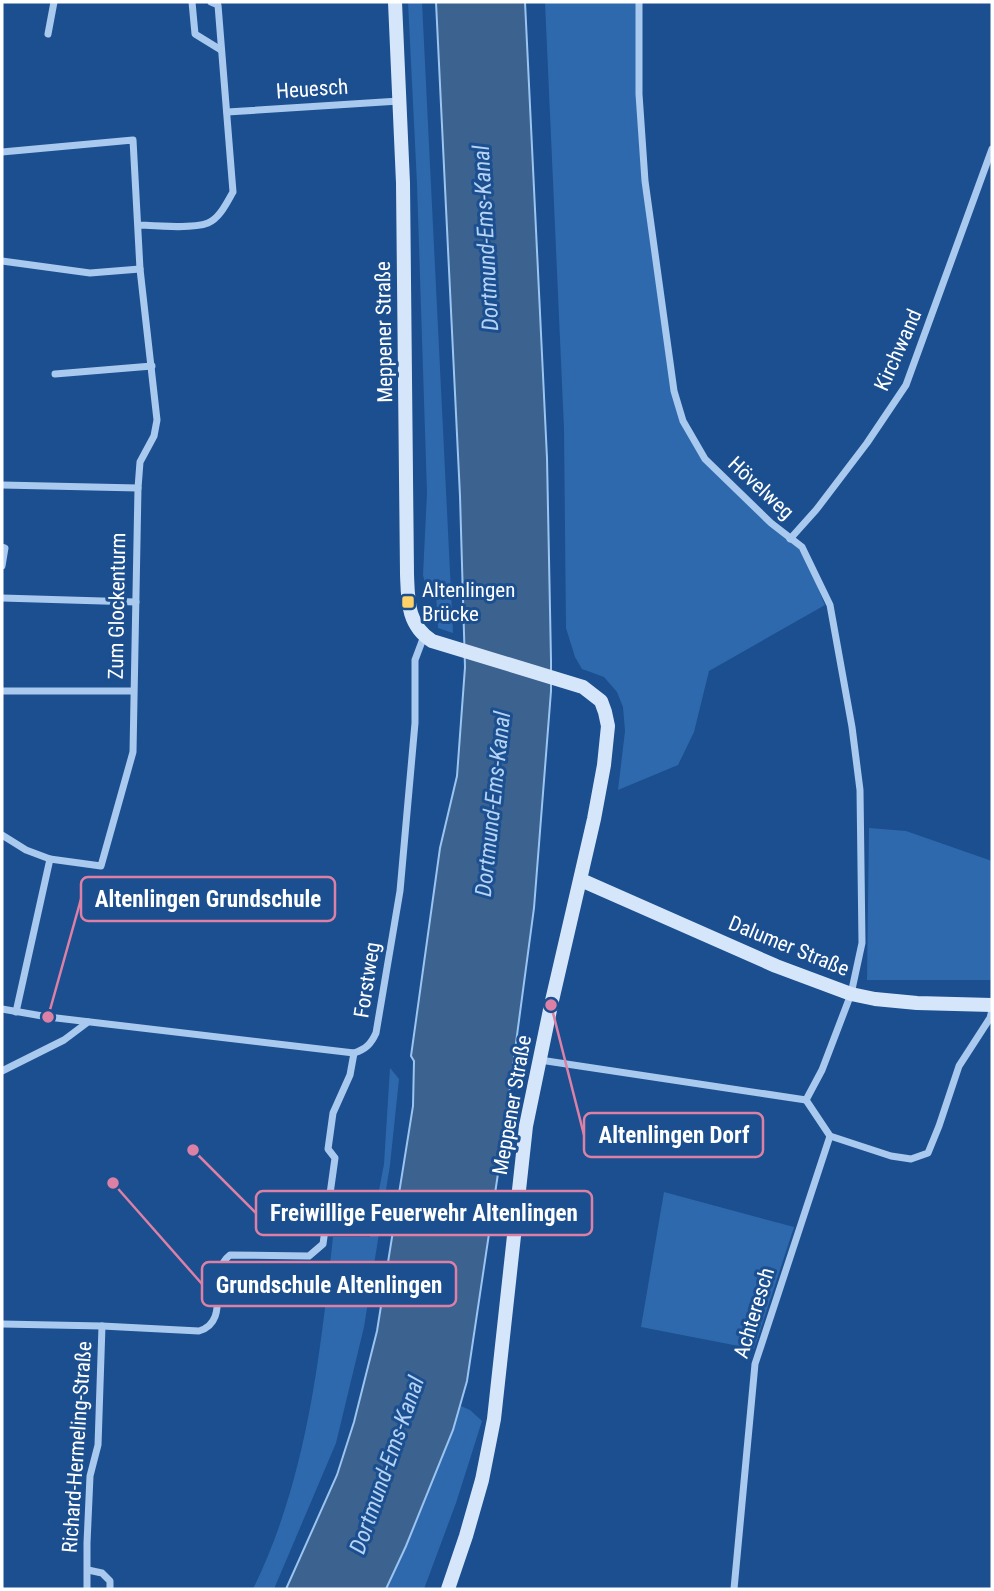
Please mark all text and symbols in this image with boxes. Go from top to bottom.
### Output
street label: Heuesch [275,75,349,103]
water label: Dortmund-Ems-Kanal [468,144,504,332]
street label: Meppener Straße [371,261,397,403]
street label: Kirchwand [869,306,927,394]
street label: Hövelweg [723,452,799,524]
street label: Zum Glockenturm [104,532,130,680]
place label: Altenlingen Brücke [422,578,515,626]
marker: Altenlingen Brücke [400,594,416,610]
water label: Dortmund-Ems-Kanal [470,709,516,898]
callout: Altenlingen Grundschule [81,877,335,921]
text: Altenlingen Grundschule [95,886,321,913]
street label: Dalumer Straße [725,911,853,981]
street label: Forstweg [349,940,385,1020]
street label: Meppener Straße [488,1033,536,1177]
callout: Altenlingen Dorf [584,1113,763,1157]
text: Altenlingen Dorf [599,1122,750,1149]
callout: Freiwillige Feuerwehr Altenlingen [256,1191,592,1235]
text: Freiwillige Feuerwehr Altenlingen [270,1200,578,1227]
callout: Grundschule Altenlingen [202,1262,456,1306]
street label: Achteresch [729,1265,779,1361]
text: Grundschule Altenlingen [216,1272,442,1299]
street label: Richard-Hermeling-Straße [58,1340,96,1554]
water label: Dortmund-Ems-Kanal [344,1372,430,1557]

